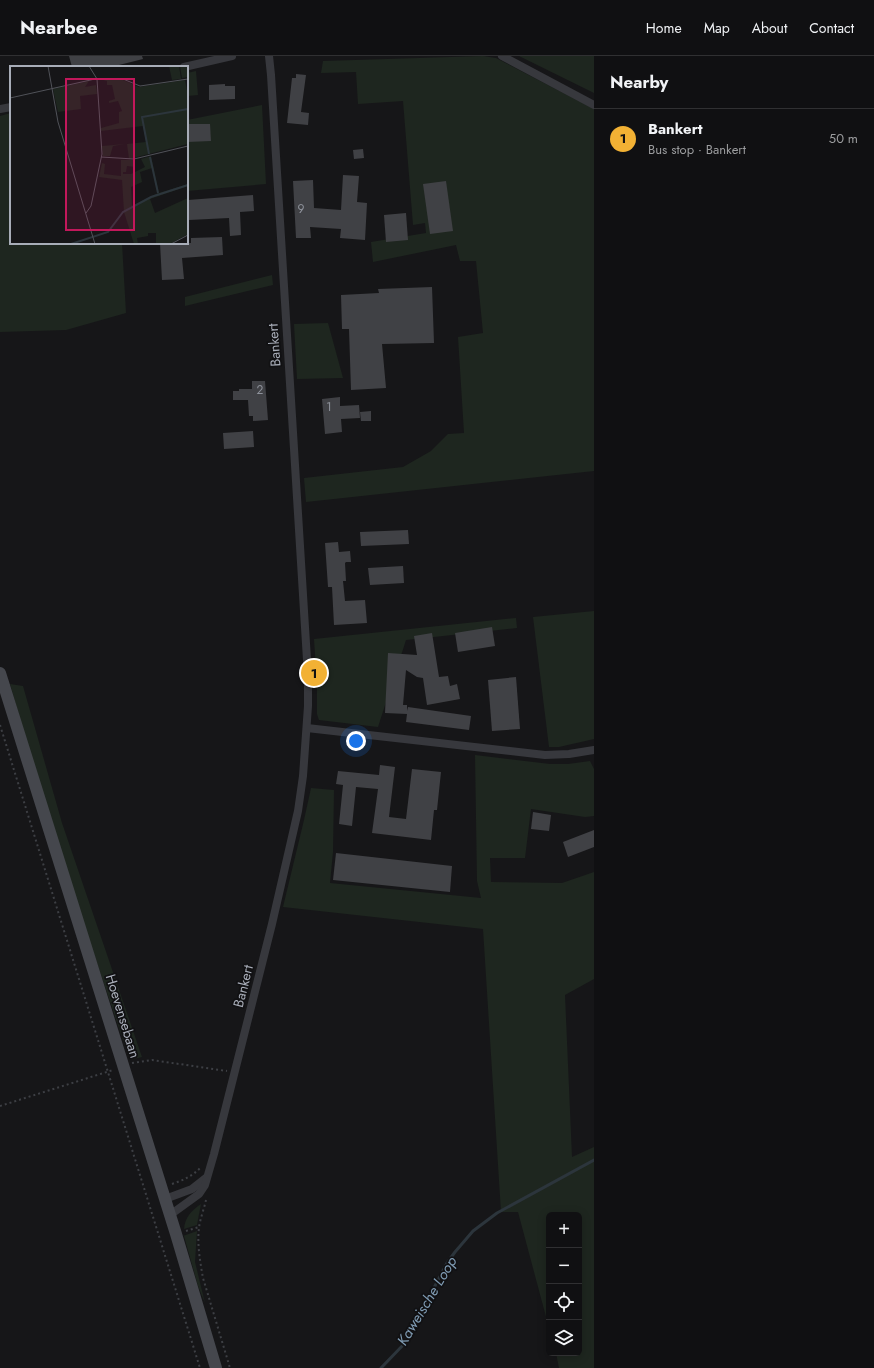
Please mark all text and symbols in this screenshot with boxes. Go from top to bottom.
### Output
text: Nearbee [20,14,98,41]
text: Home [646,18,682,38]
text: Map [704,18,730,38]
text: About [752,18,787,38]
text: Contact [809,18,854,38]
inset map [10,66,188,244]
text: Nearby [610,70,668,94]
text: Bankert [648,118,703,140]
text: 1 [620,129,626,148]
text: 50 m [829,129,858,148]
text: Bus stop · Bankert [648,140,746,159]
house number: 9 [298,200,305,218]
street label: Bankert [262,322,285,367]
house number: 2 [257,381,264,399]
house number: 1 [326,398,332,416]
pin: 1 [301,658,327,688]
your location [346,731,366,751]
street label: Bankert [228,962,258,1009]
street label: Hoevensebaan [101,972,145,1060]
map controls [546,1212,582,1356]
button: + [546,1212,582,1248]
button: − [546,1248,582,1284]
water label: Kaweische Loop [392,1252,463,1350]
button: locate [546,1284,582,1320]
button: layers [546,1320,582,1356]

